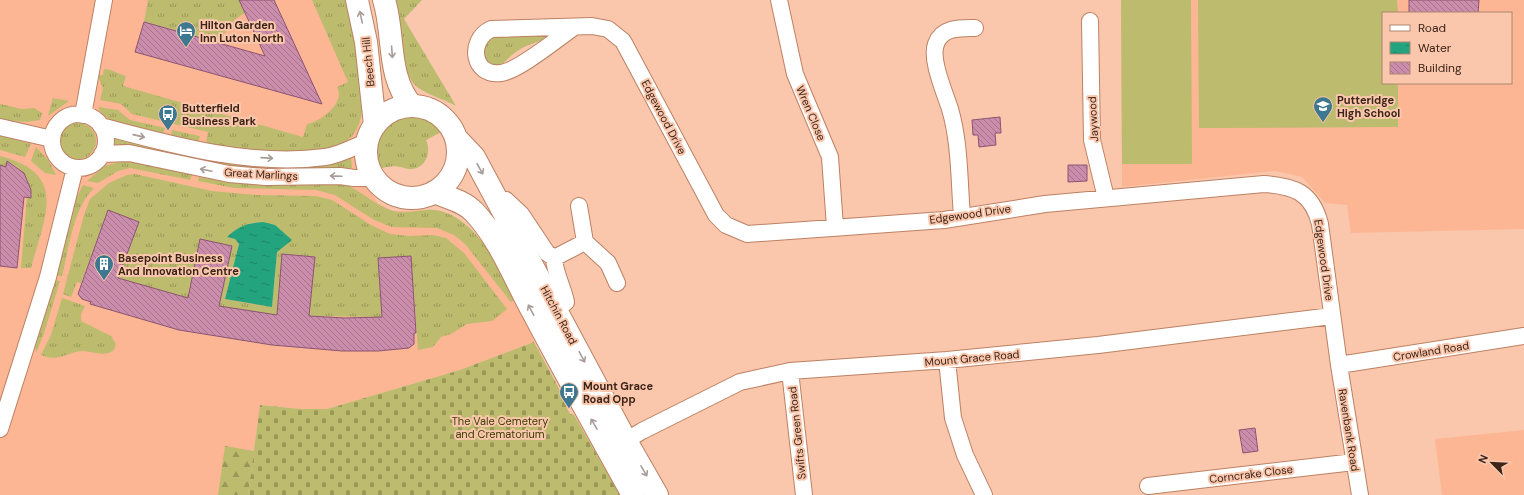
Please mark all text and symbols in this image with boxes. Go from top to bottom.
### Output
one-way arrow [357,11,365,24]
legend [1382,12,1512,84]
place label: Hilton Garden Inn Luton North [200,18,284,45]
hotel icon: Hilton Garden Inn Luton North [175,20,197,48]
text: Road [1418,20,1446,36]
street label: Beech Hill [358,37,378,87]
text: Water [1418,40,1452,56]
one-way arrow [389,45,396,58]
text: Building [1418,60,1462,76]
street label: Edgewood Drive [639,77,689,157]
street label: Wren Close [793,83,829,143]
place label: Putteridge High School [1337,93,1400,120]
school or university icon: Putteridge High School [1312,95,1334,123]
street label: Jaywood [1085,96,1101,142]
place label: Butterfield Business Park [182,101,257,128]
bus stop icon: Butterfield Business Park [157,103,179,131]
one-way arrow [132,132,145,140]
one-way arrow [260,155,273,162]
one-way arrow [477,163,485,175]
one-way arrow [200,165,213,173]
street label: Great Marlings [224,165,298,183]
one-way arrow [330,172,343,180]
street label: Edgewood Drive [928,201,1012,227]
street label: Edgewood Drive [1311,218,1337,302]
place label: Basepoint Business And Innovation Centre [118,251,239,278]
building icon: Basepoint Business And Innovation Centre [93,253,115,281]
street label: Hitchin Road [538,283,580,347]
one-way arrow [527,304,535,316]
street label: Crowland Road [1392,338,1470,364]
street label: Mount Grace Road [924,347,1020,369]
one-way arrow [578,351,586,363]
place label: Mount Grace Road Opp [583,379,654,406]
bus stop icon: Mount Grace Road Opp [558,381,580,409]
street label: Swifts Green Road [785,386,809,480]
street label: Ravenbank Road [1336,388,1362,472]
park label: The Vale Cemetery and Crematorium [452,414,548,441]
one-way arrow [589,418,597,430]
north arrow [1472,443,1512,483]
text: N [1475,452,1491,465]
street label: Corncrake Close [1208,462,1294,486]
one-way arrow [640,465,648,477]

